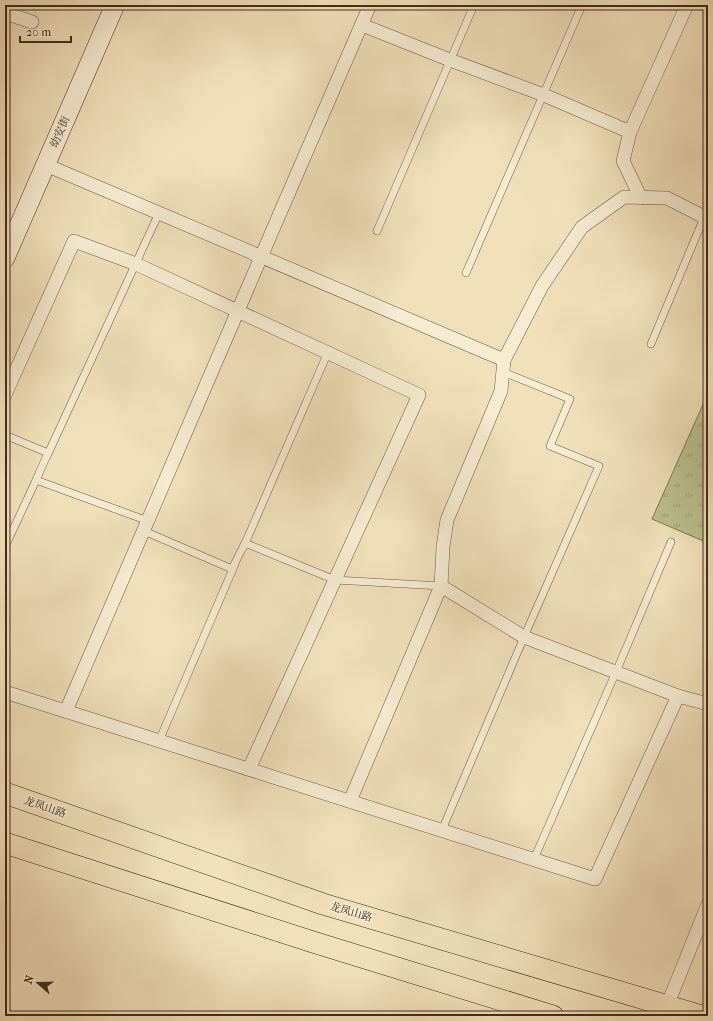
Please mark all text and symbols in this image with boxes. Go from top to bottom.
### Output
scale bar [20,18,71,44]
text: 20 m [26,25,51,39]
street label: 幼安街 [48,114,72,150]
street label: 龙凤山路 [22,794,68,820]
street label: 龙凤山路 [328,900,374,924]
north arrow [18,963,58,1003]
text: N [22,973,37,986]

